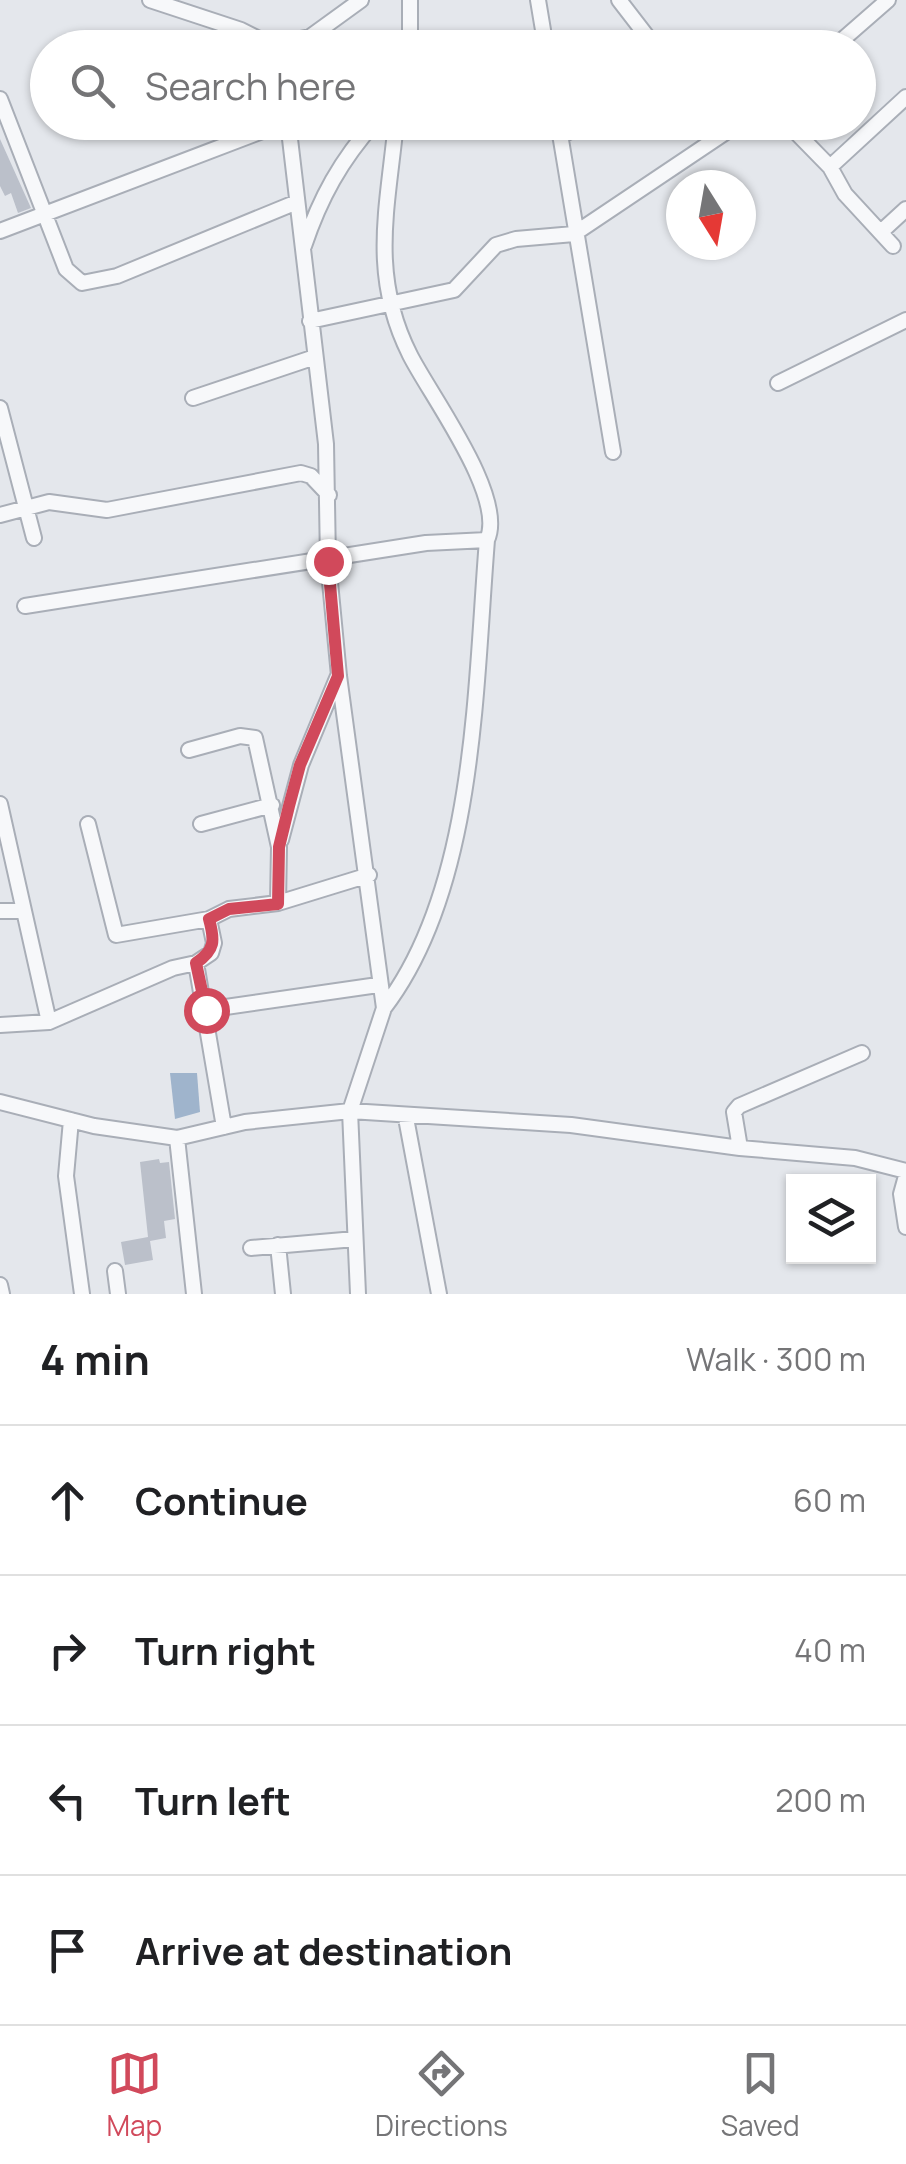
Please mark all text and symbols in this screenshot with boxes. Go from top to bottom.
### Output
search box [30,30,876,140]
icon: search [65,58,120,113]
text: Search here [145,59,356,111]
north arrow [666,170,756,260]
route end [306,539,352,585]
route start [184,988,230,1034]
map controls [786,1174,876,1264]
button: layers [786,1174,876,1264]
text: 4 min [40,1330,150,1388]
text: Walk · 300 m [686,1337,866,1381]
icon: ahead [40,1473,95,1528]
text: Continue [135,1474,308,1526]
text: 60 m [793,1478,866,1522]
icon: right [40,1623,95,1678]
text: Turn right [135,1624,316,1676]
text: 40 m [794,1628,866,1672]
icon: left [40,1773,95,1828]
text: Turn left [135,1774,291,1826]
text: 200 m [775,1778,866,1822]
icon: arrive [40,1923,95,1978]
text: Arrive at destination [135,1924,512,1976]
tab: Map [106,2046,162,2144]
tab: Directions [375,2046,508,2144]
tab: Saved [721,2046,800,2144]

